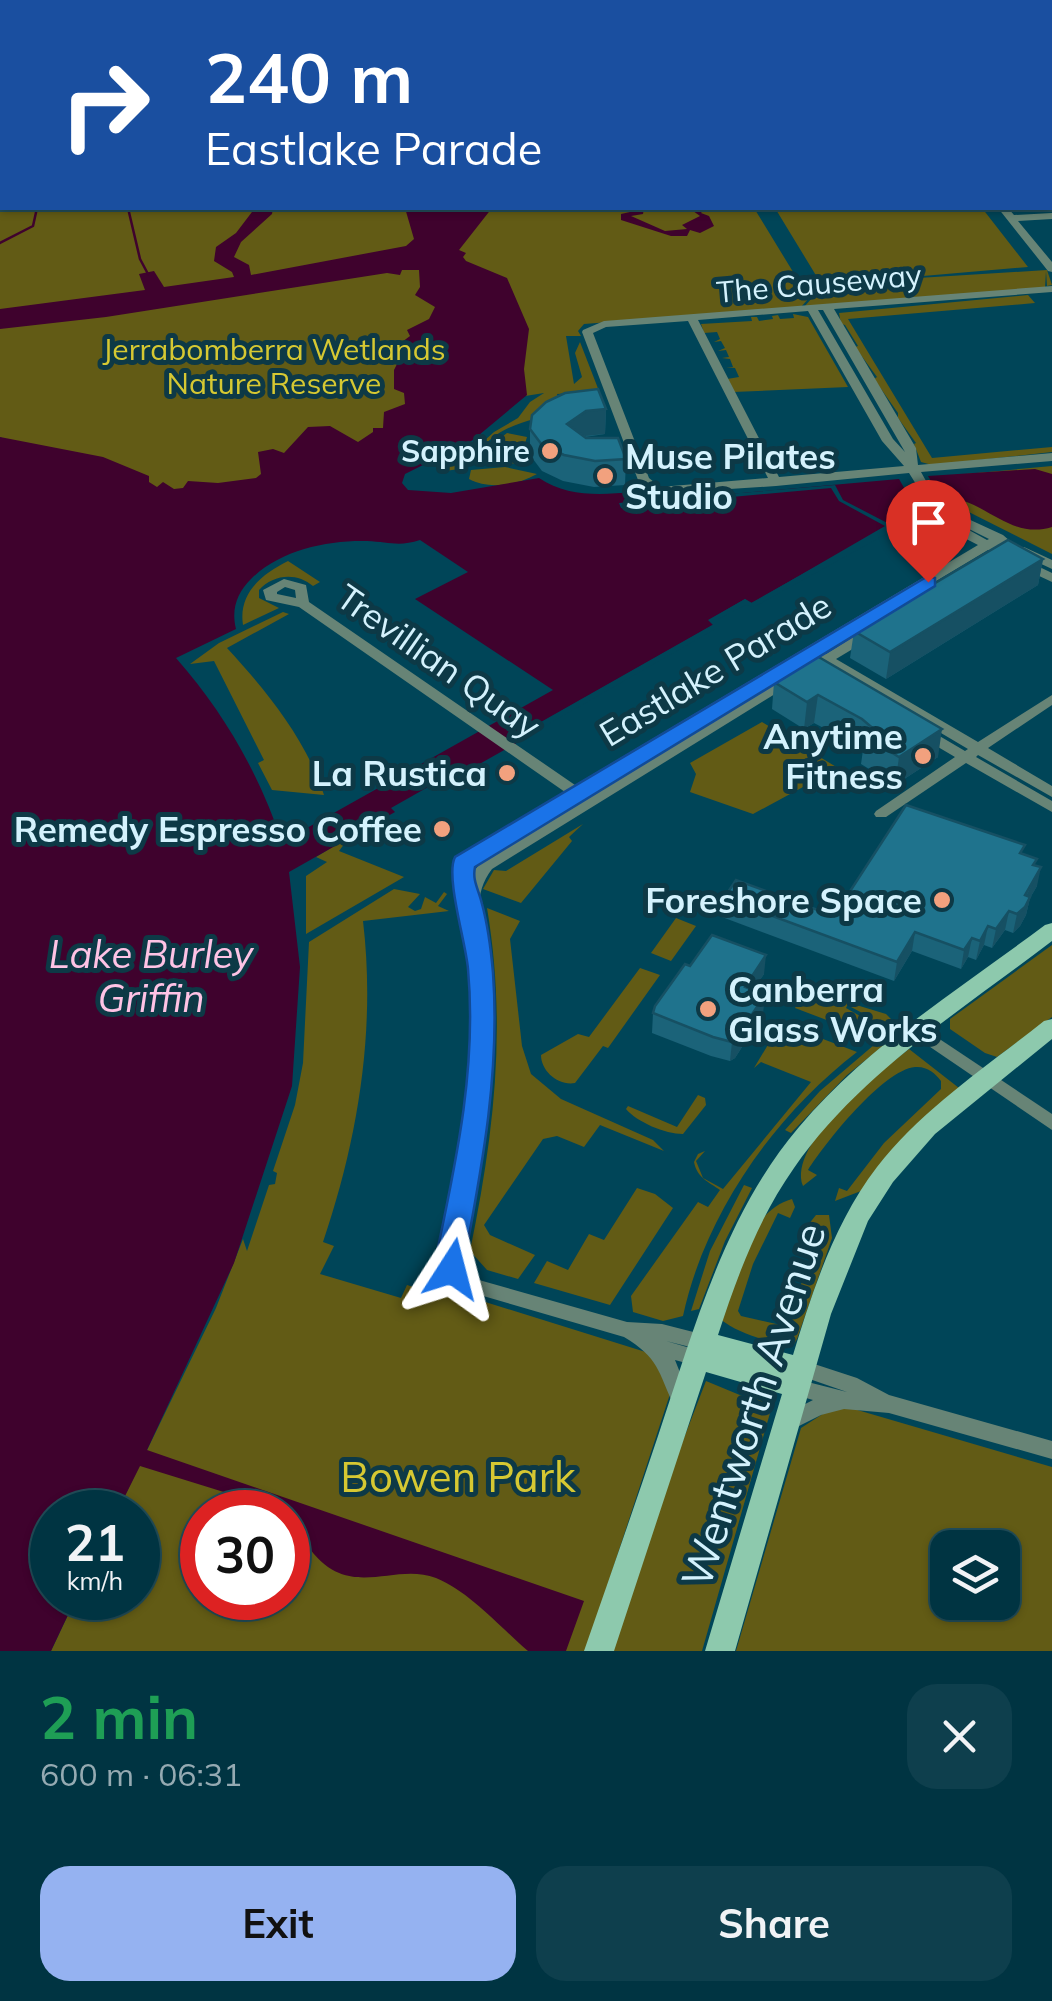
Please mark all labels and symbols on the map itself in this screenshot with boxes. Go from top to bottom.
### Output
street label: The Causeway [715,255,923,311]
park label: Jerrabomberra Wetlands Nature Reserve [102,330,446,402]
place label: Sapphire [401,432,530,470]
place label: Muse Pilates Studio [625,434,836,518]
marker: Sapphire [539,440,561,462]
marker: Muse Pilates Studio [594,465,616,487]
pin [886,480,971,583]
street label: Trevillian Quay [329,574,550,748]
street label: Eastlake Parade [591,583,839,755]
place label: Anytime Fitness [763,714,903,798]
marker: Anytime Fitness [912,745,934,767]
place label: La Rustica [312,751,487,795]
marker: La Rustica [496,762,518,784]
place label: Remedy Espresso Coffee [14,807,422,851]
marker: Remedy Espresso Coffee [431,818,453,840]
place label: Foreshore Space [645,878,922,922]
marker: Foreshore Space [931,889,953,911]
water label: Lake Burley Griffin [49,930,255,1022]
place label: Canberra Glass Works [728,967,937,1051]
marker: Canberra Glass Works [697,998,719,1020]
street label: Wentworth Avenue [669,1216,837,1594]
position arrow [400,1217,504,1321]
park label: Bowen Park [340,1450,576,1503]
speed limit sign: 30 [180,1490,310,1620]

